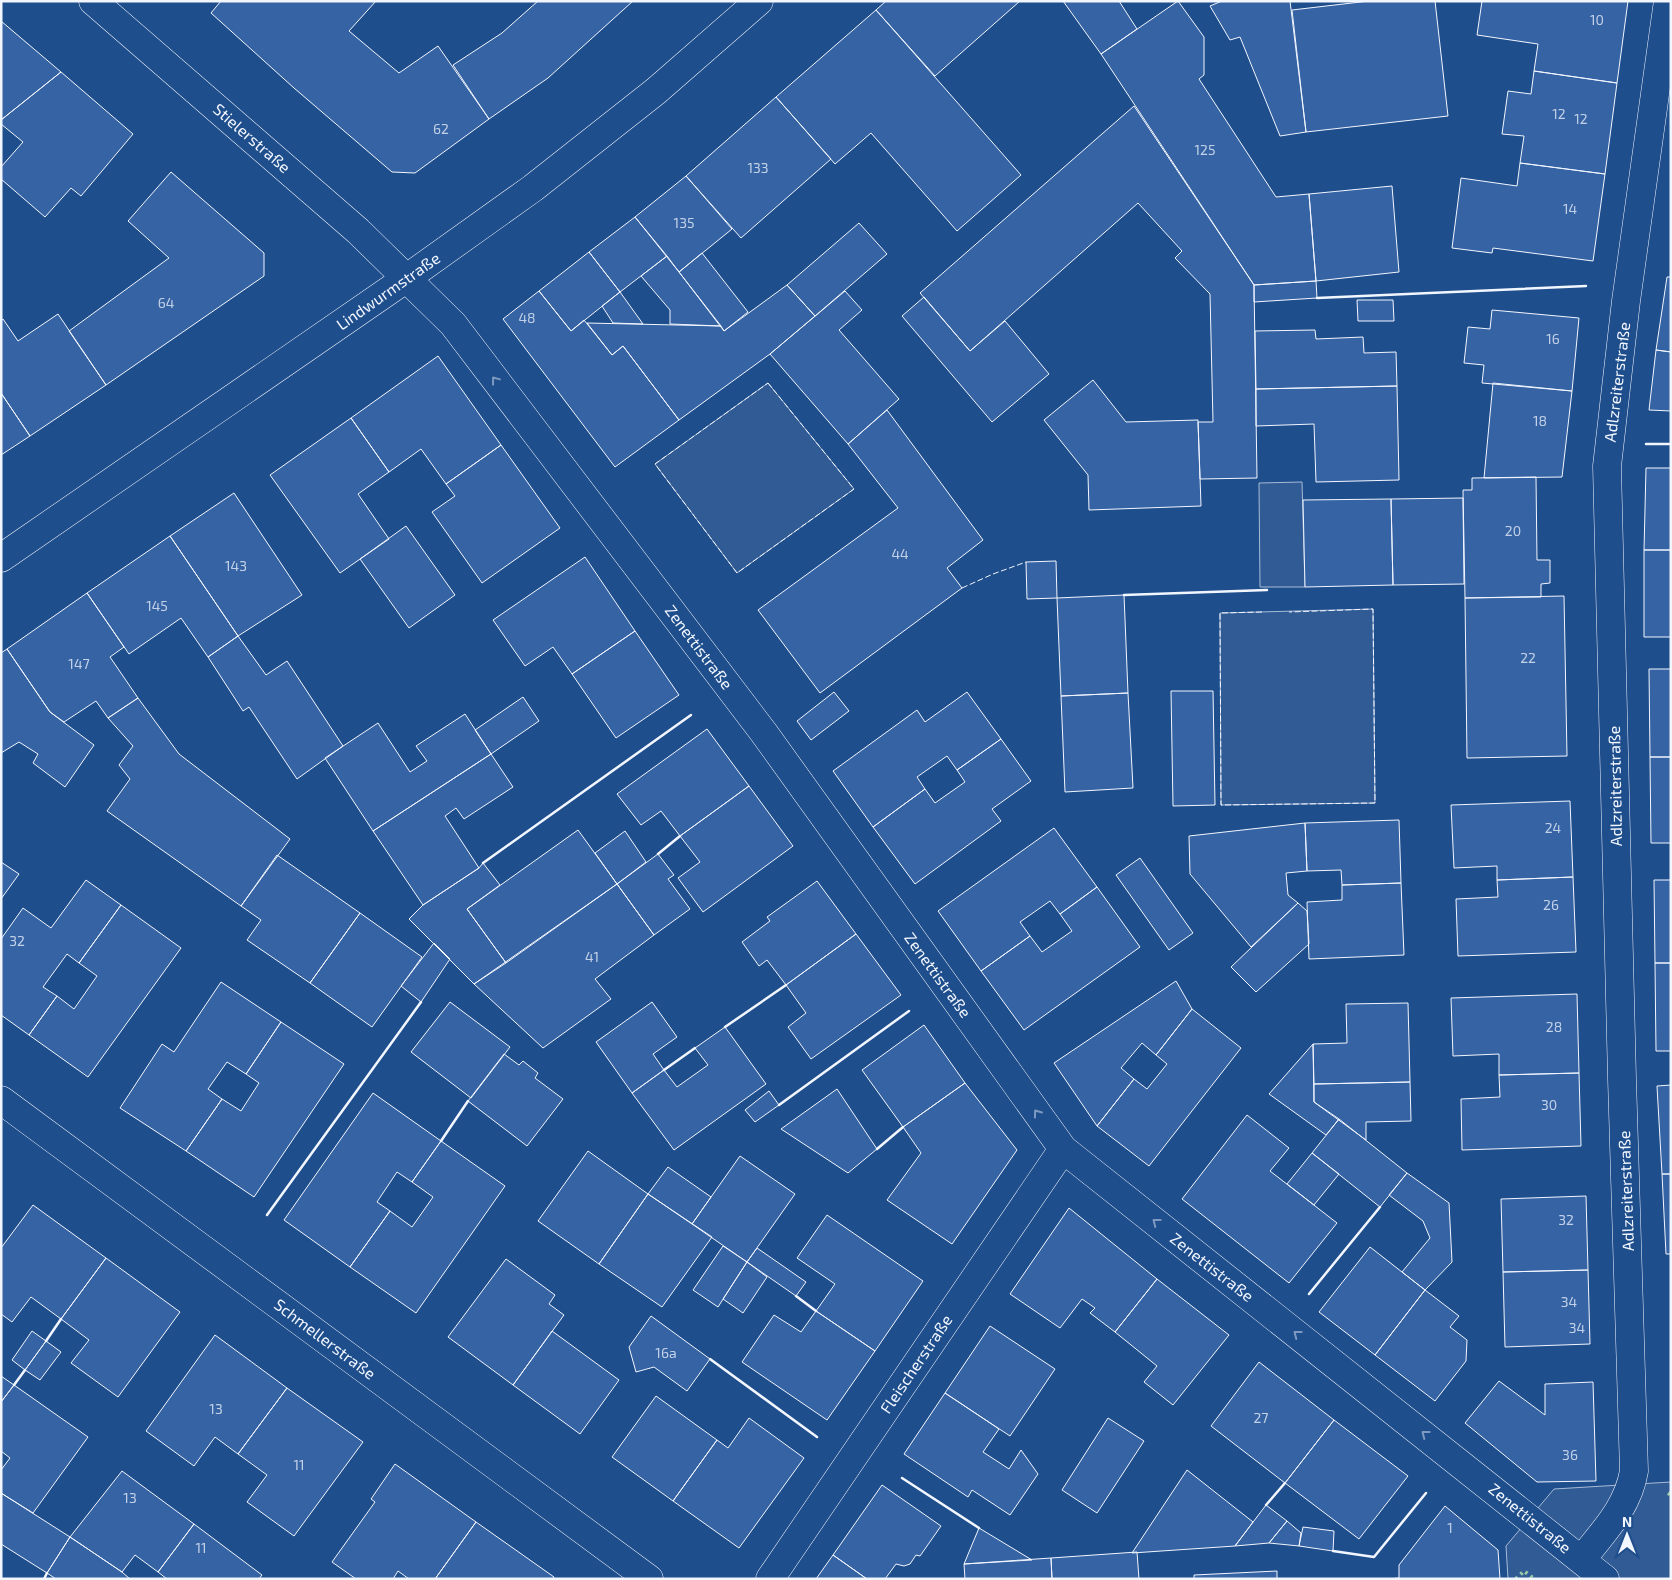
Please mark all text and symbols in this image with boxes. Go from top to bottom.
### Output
house number: 10 [1590,11,1604,28]
street label: Stielerstraße [210,99,295,176]
house number: 12 [1552,105,1566,122]
house number: 12 [1574,110,1588,127]
house number: 62 [433,120,449,137]
house number: 125 [1195,141,1215,158]
house number: 133 [747,159,769,176]
house number: 14 [1563,200,1577,217]
house number: 135 [674,214,694,231]
street label: Lindwurmstraße [332,248,443,333]
house number: 64 [158,294,174,311]
house number: 48 [518,309,536,326]
street label: Adlzreiterstraße [1600,321,1633,443]
house number: 16 [1546,330,1560,347]
one-way arrow [493,377,501,386]
house number: 18 [1533,412,1547,429]
house number: 20 [1505,522,1521,539]
house number: 44 [891,545,909,562]
house number: 143 [225,557,247,574]
house number: 145 [146,597,168,614]
street label: Zenettistraße [662,601,737,693]
house number: 22 [1520,649,1536,666]
house number: 147 [68,655,90,672]
street label: Adlzreiterstraße [1604,725,1625,847]
house number: 24 [1545,819,1561,836]
house number: 26 [1543,896,1559,913]
street label: Zenettistraße [901,928,976,1021]
house number: 32 [9,932,25,949]
house number: 41 [585,948,599,965]
house number: 28 [1546,1018,1562,1035]
house number: 30 [1541,1096,1557,1113]
one-way arrow [1034,1109,1043,1119]
street label: Adlzreiterstraße [1614,1130,1637,1252]
house number: 32 [1558,1211,1574,1228]
one-way arrow [1152,1219,1162,1228]
street label: Zenettistraße [1167,1228,1258,1305]
house number: 34 [1561,1293,1577,1310]
street label: Schmellerstraße [271,1294,380,1383]
street label: Fleischerstraße [876,1311,956,1417]
house number: 34 [1569,1319,1585,1336]
one-way arrow [1294,1331,1303,1339]
house number: 16a [655,1344,677,1361]
house number: 13 [209,1400,223,1417]
house number: 27 [1253,1409,1269,1426]
one-way arrow [1421,1431,1430,1440]
house number: 36 [1562,1446,1578,1463]
house number: 11 [293,1456,305,1473]
street label: Zenettistraße [1485,1479,1575,1557]
house number: 13 [123,1489,137,1506]
north arrow [1602,1510,1652,1560]
text: N [1622,1513,1632,1530]
house number: 1 [1447,1519,1453,1536]
house number: 11 [195,1539,207,1556]

